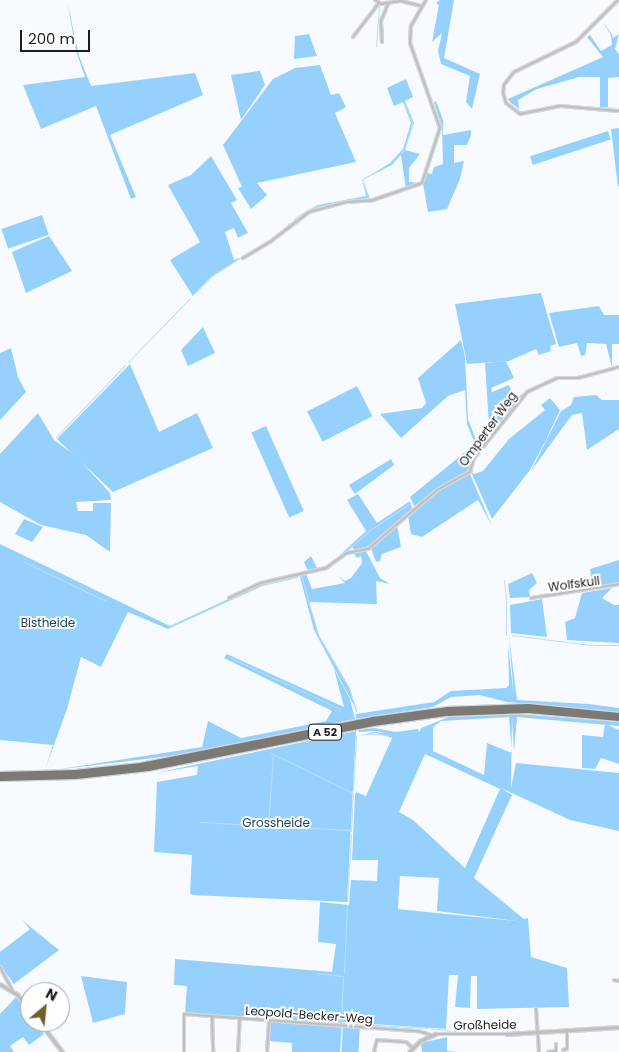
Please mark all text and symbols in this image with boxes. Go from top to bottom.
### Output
scale bar [22,20,92,52]
text: 200 m [28,28,75,49]
street label: Omperter Weg [456,389,520,469]
street label: Wolfskull [547,573,601,595]
park label: Bistheide [21,616,75,630]
road number: A 52 [308,724,342,740]
park label: Grossheide [242,816,310,830]
north arrow [20,982,70,1032]
text: N [42,983,61,1006]
street label: Leopold-Becker-Weg [245,1003,373,1027]
street label: Großheide [453,1017,517,1033]

